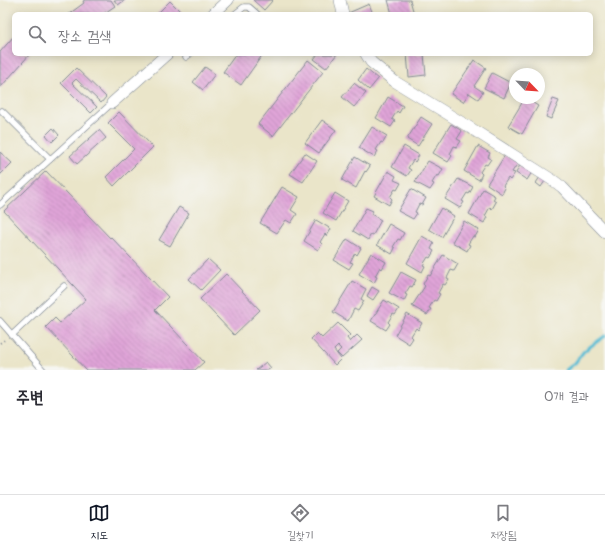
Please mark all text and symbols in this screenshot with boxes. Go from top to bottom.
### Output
search box [12,12,593,56]
icon: search [26,23,48,45]
text: 장소 검색 [58,23,111,46]
north arrow [509,68,545,104]
text: 주변 [16,383,43,409]
text: 0개 결과 [544,386,589,405]
tab: 지도 [88,502,110,543]
tab: 길찾기 [287,502,314,543]
tab: 저장됨 [490,502,517,543]

